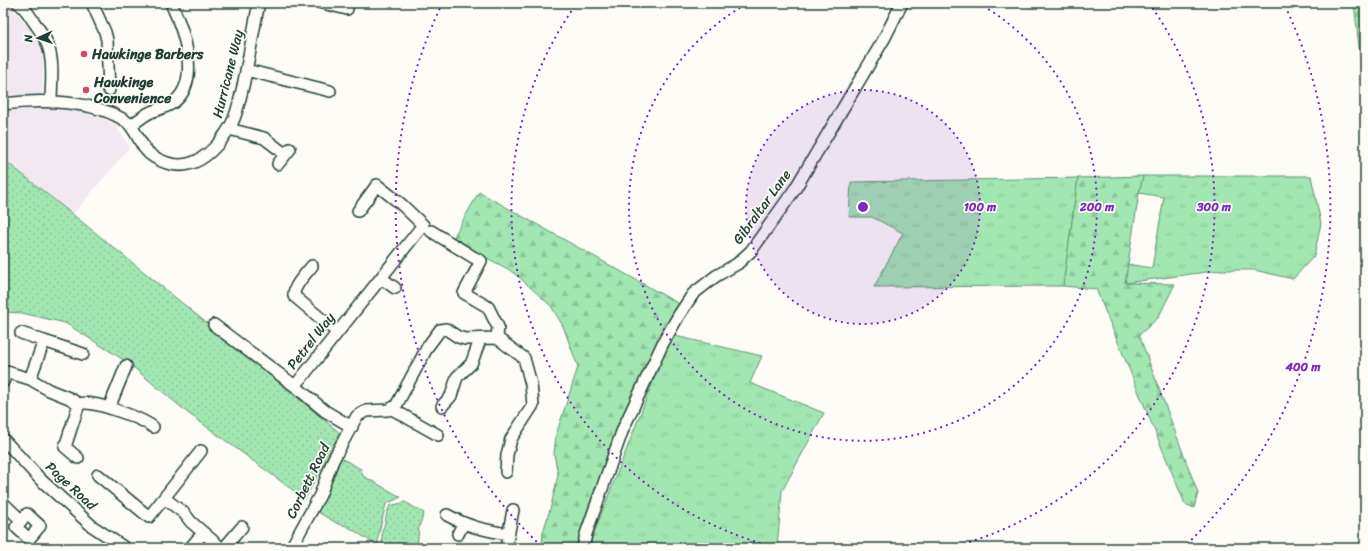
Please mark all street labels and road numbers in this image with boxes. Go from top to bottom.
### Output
street label: Hurricane Way [205,26,251,121]
street label: Gibraltar Lane [726,164,798,250]
street label: Petrel Way [280,306,342,375]
street label: Corbett Road [279,438,338,523]
street label: Page Road [39,455,104,518]

